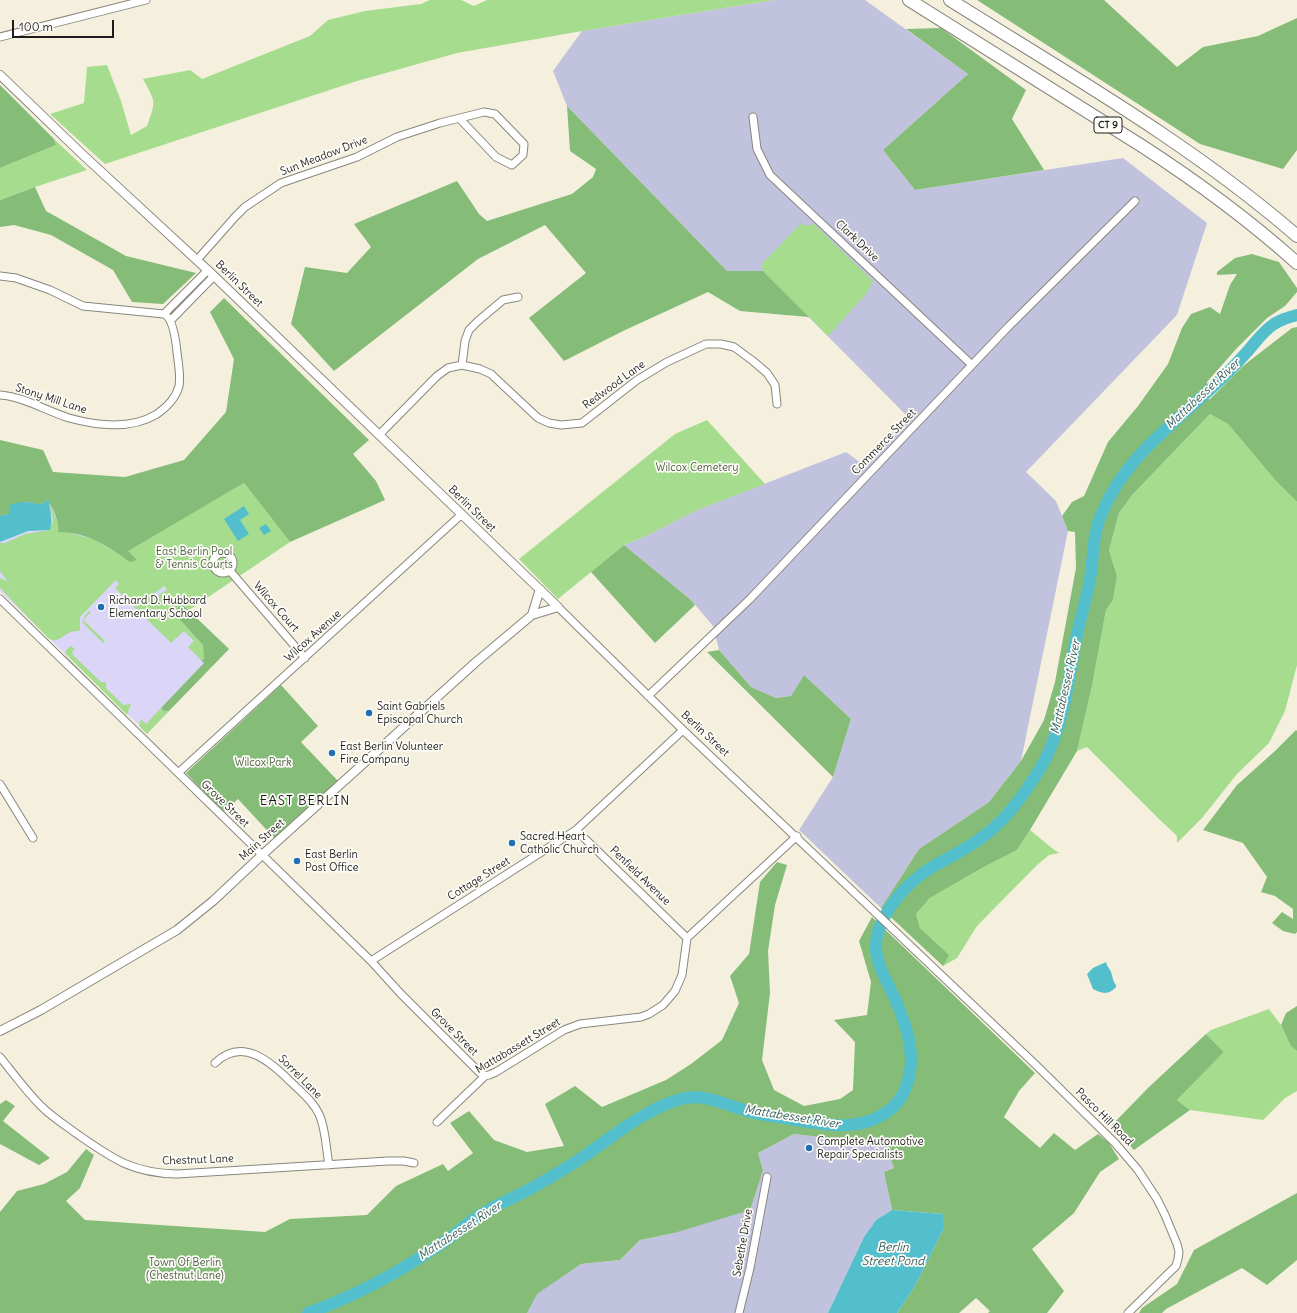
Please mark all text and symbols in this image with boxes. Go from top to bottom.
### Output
scale bar [14,12,116,38]
text: 100 m [19,19,53,34]
road number: CT 9 [1094,117,1122,133]
street label: Sun Meadow Drive [278,133,370,179]
street label: Clark Drive [832,218,882,264]
street label: Berlin Street [213,258,265,310]
water label: Mattabesset River [1163,356,1243,432]
street label: Redwood Lane [580,358,648,412]
street label: Stony Mill Lane [14,381,88,417]
street label: Commerce Street [849,406,919,478]
park label: Wilcox Cemetery [655,461,739,475]
street label: Berlin Street [446,483,498,535]
park label: East Berlin Pool & Tennis Courts [155,545,233,571]
street label: Wilcox Court [251,579,301,635]
place label: Richard D. Hubbard Elementary School [109,594,206,620]
marker: Richard D. Hubbard Elementary School [96,602,106,612]
street label: Wilcox Avenue [282,607,344,665]
water label: Mattabesset River [1048,638,1084,736]
place label: Saint Gabriels Episcopal Church [377,700,463,726]
marker: Saint Gabriels Episcopal Church [364,708,374,718]
street label: Berlin Street [678,708,732,760]
place label: East Berlin Volunteer Fire Company [340,740,443,766]
marker: East Berlin Volunteer Fire Company [327,748,337,758]
park label: Wilcox Park [234,756,292,770]
street label: Grove Street [198,778,252,830]
district label: EAST BERLIN [260,793,350,809]
street label: Main Street [237,816,287,864]
place label: Sacred Heart Catholic Church [520,830,599,856]
marker: Sacred Heart Catholic Church [507,838,517,848]
street label: Penfield Avenue [607,844,673,908]
place label: East Berlin Post Office [305,848,358,874]
street label: Cottage Street [445,855,513,903]
marker: East Berlin Post Office [292,856,302,866]
street label: Grove Street [427,1005,481,1059]
street label: Mattabassett Street [473,1015,563,1077]
street label: Sorrel Lane [275,1052,325,1102]
street label: Pasco Hill Road [1073,1086,1135,1148]
water label: Mattabesset River [743,1102,841,1132]
place label: Complete Automotive Repair Specialists [817,1135,923,1161]
marker: Complete Automotive Repair Specialists [804,1143,814,1153]
street label: Chestnut Lane [162,1152,234,1168]
water label: Mattabesset River [416,1199,504,1263]
street label: Sebethe Drive [731,1208,755,1278]
water label: Berlin Street Pond [862,1241,924,1269]
park label: Town Of Berlin (Chestnut Lane) [146,1256,224,1282]

